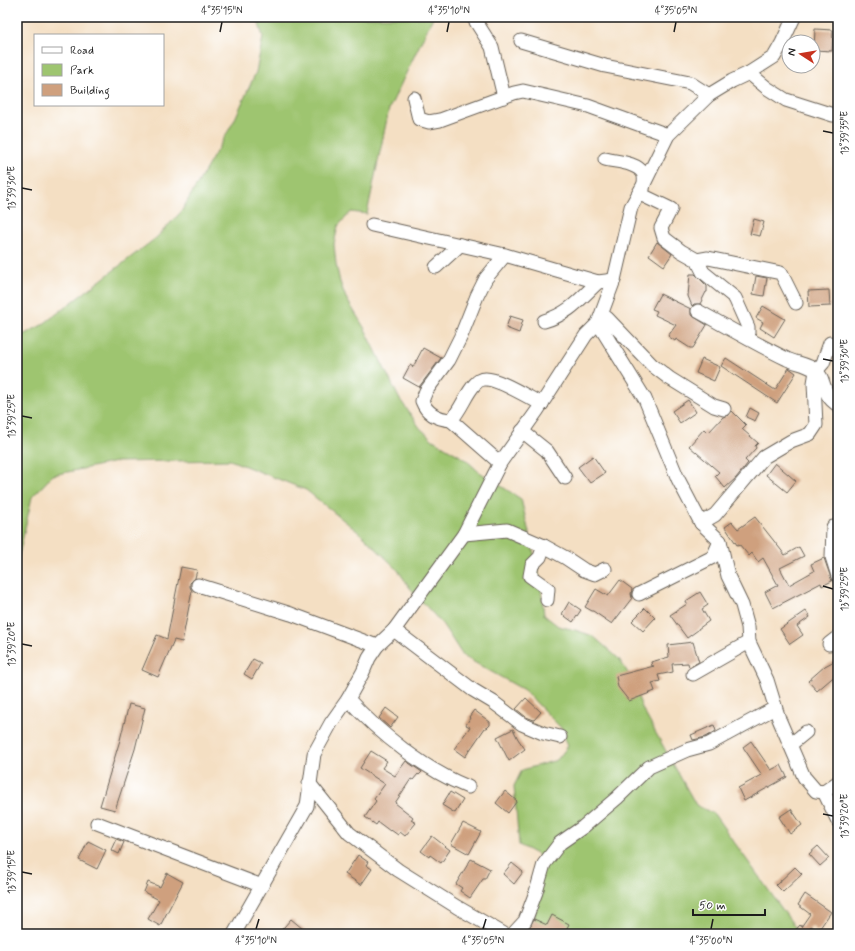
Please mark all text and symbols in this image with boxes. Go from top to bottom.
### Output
text: 4°35'15"N [201,4,243,18]
text: 4°35'10"N [428,4,470,18]
text: 4°35'05"N [655,4,698,18]
legend [34,34,164,106]
north arrow [781,34,821,74]
text: Road [70,43,94,59]
text: N [785,47,800,57]
text: Park [70,63,94,79]
text: Building [70,83,110,100]
text: 13°39'35"E [838,111,852,155]
text: 13°39'30"E [5,166,19,210]
text: 13°39'30"E [838,339,852,383]
text: 13°39'25"E [5,394,19,438]
text: 13°39'25"E [838,567,852,611]
text: 13°39'20"E [5,621,19,666]
text: 13°39'20"E [838,793,852,838]
text: 13°39'15"E [5,850,19,894]
scale bar [693,891,765,917]
text: 50 m [699,898,726,914]
text: 4°35'10"N [235,934,277,948]
text: 4°35'05"N [462,934,505,948]
text: 4°35'00"N [690,934,733,948]

